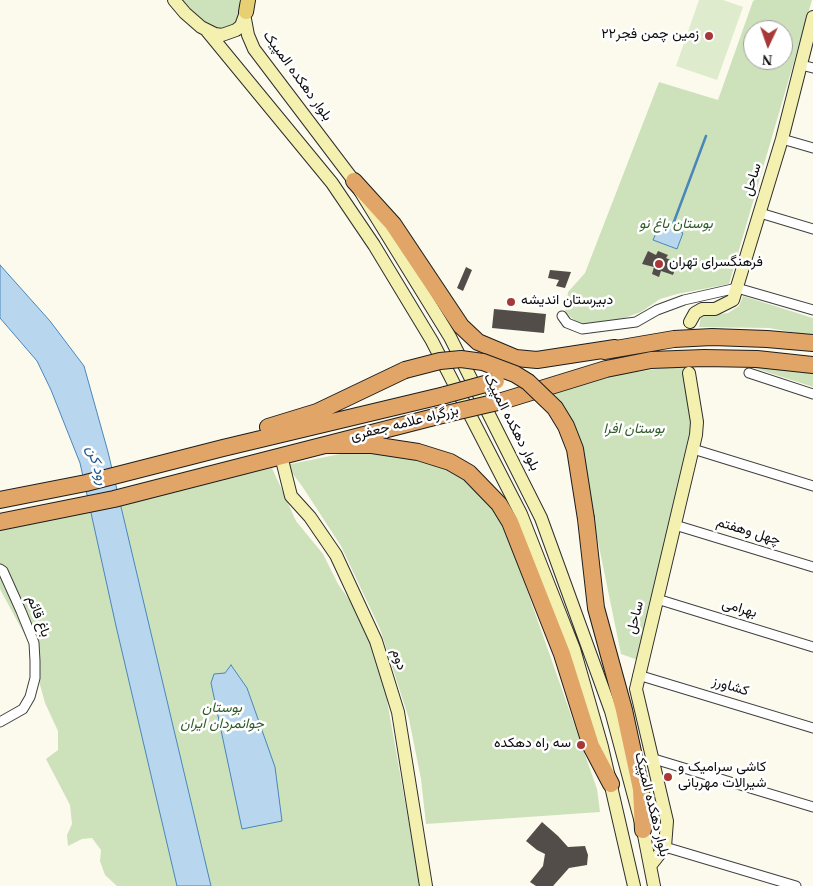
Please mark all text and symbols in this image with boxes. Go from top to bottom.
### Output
north arrow [743,20,793,70]
place label: زمین چمن فجر۲۲ [601,28,699,44]
street label: بلوار دهکده المپیک [258,29,334,125]
marker: زمین چمن فجر۲۲ [703,30,715,42]
text: N [762,52,773,67]
street label: ساحل [741,162,767,198]
park label: بوستان باغ نو [639,218,713,234]
place label: فرهنگسرای تهران [669,256,763,272]
marker: فرهنگسرای تهران [653,258,665,270]
place label: دبیرستان اندیشه [521,294,613,310]
marker: دبیرستان اندیشه [505,296,517,308]
street label: بلوار دهکده المپیک [478,372,542,474]
street label: بزرگراه علامه جعفری [349,403,461,447]
park label: بوستان افرا [604,423,664,439]
water label: رود کن [81,444,109,488]
street label: چهل وهفتم [714,515,782,551]
street label: باغ قائم [21,594,53,640]
street label: بهرامی [720,597,758,623]
street label: ساحل [625,600,649,636]
street label: دوم [386,647,408,673]
street label: کشاورز [710,675,750,701]
park label: بوستان جوانمردان ایران [180,702,264,734]
place label: سه راه دهکده [494,737,571,753]
marker: سه راه دهکده [575,739,587,751]
street label: بلوار دهکده المپیک [629,751,671,859]
place label: کاشی سرامیک و شیرالات مهربانی [678,761,767,794]
marker: کاشی سرامیک و شیرالات مهربانی [662,771,674,783]

